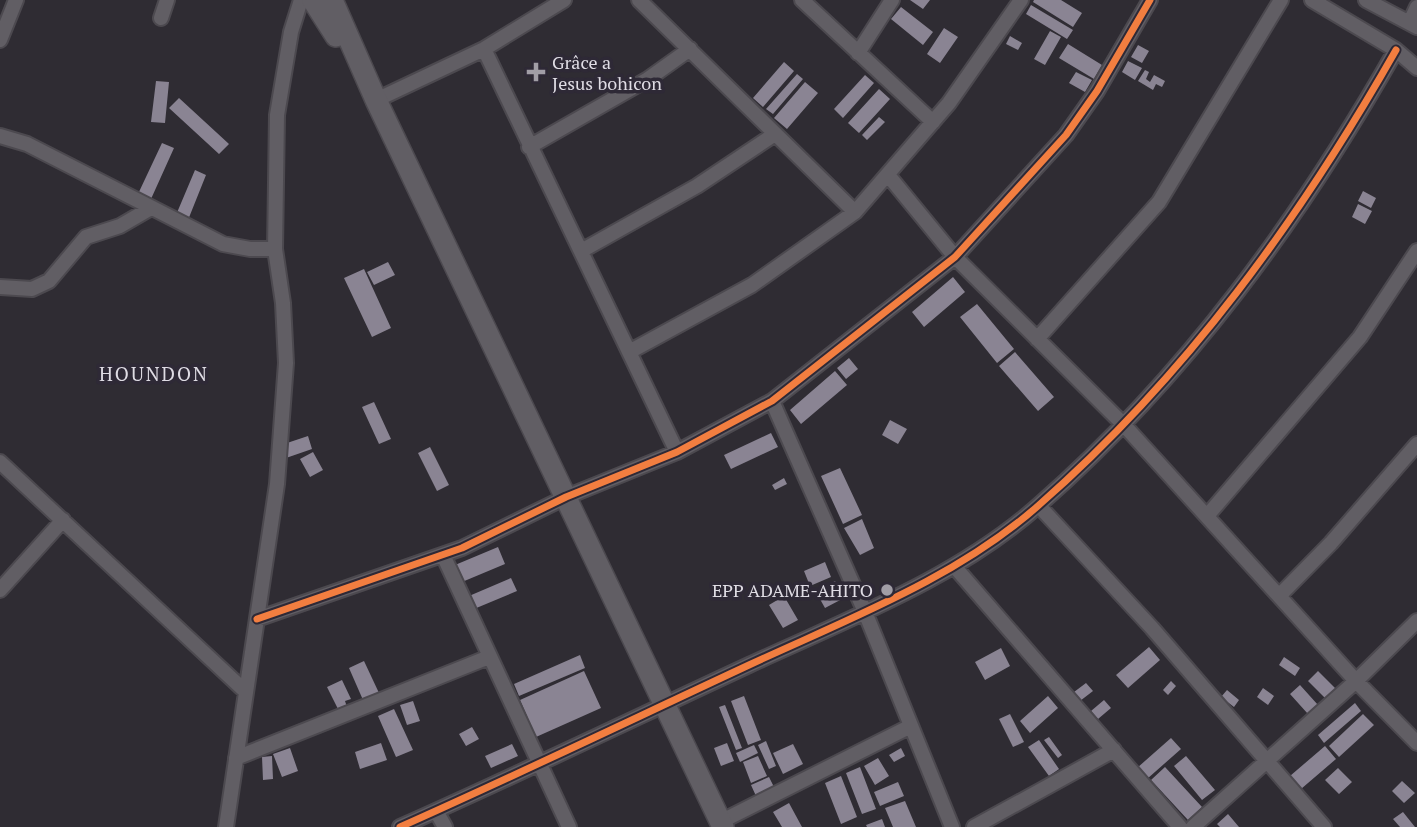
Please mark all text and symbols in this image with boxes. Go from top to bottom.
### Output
place label: Grâce a Jesus bohicon [552,50,662,95]
marker: Grâce a Jesus bohicon [526,62,546,82]
district label: HOUNDON [99,361,209,386]
place label: EPP ADAME-AHITO [712,578,873,602]
marker: EPP ADAME-AHITO [879,582,895,598]

